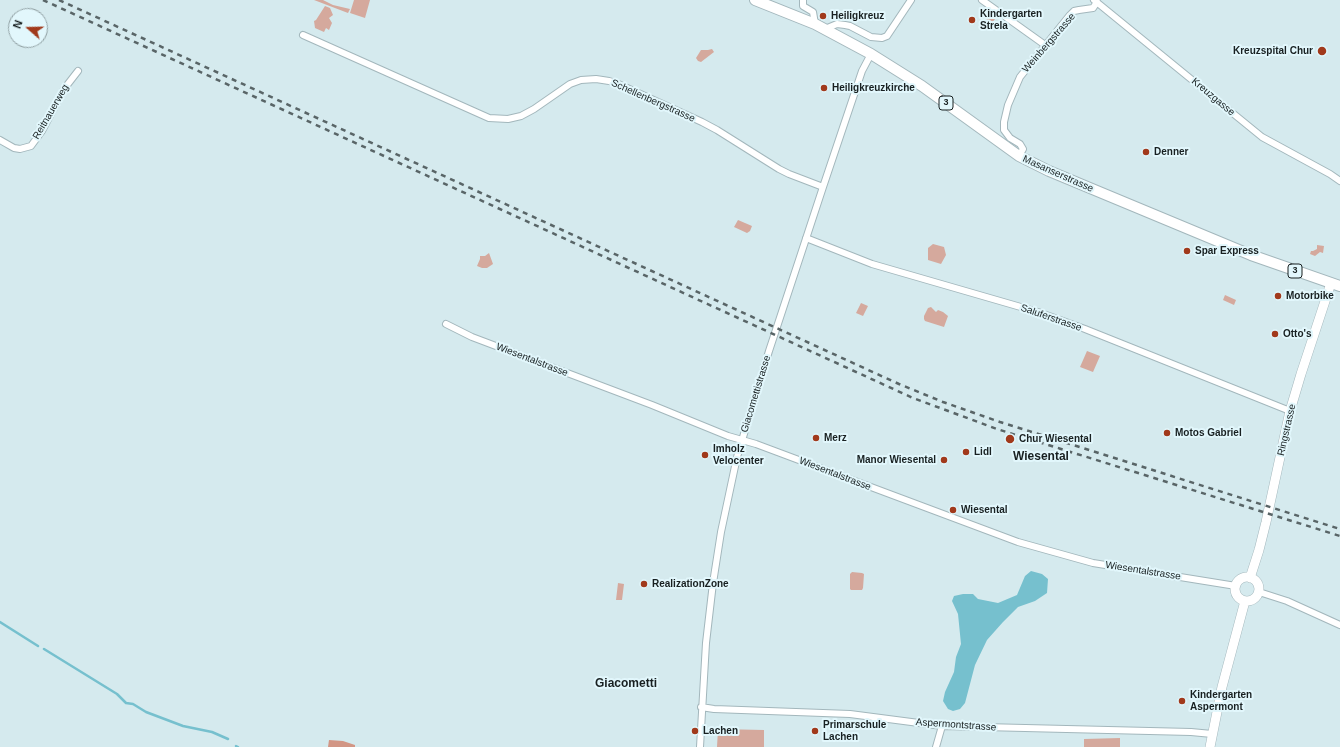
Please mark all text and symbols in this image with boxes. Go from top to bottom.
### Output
north arrow [8,8,48,48]
place label: Kindergarten Strela [980,8,1042,32]
place label: Heiligkreuz [831,10,884,22]
marker: Heiligkreuz [818,11,828,21]
street label: Weinbergstrasse [1020,11,1078,75]
marker: Kindergarten Strela [967,15,977,25]
text: N [11,18,25,30]
place label: Kreuzspital Chur [1233,45,1313,57]
marker: Kreuzspital Chur [1316,45,1328,57]
street label: Kreuzgasse [1189,75,1237,119]
street label: Schellenbergstrasse [609,77,697,125]
street label: Reitnauerweg [30,82,72,142]
place label: Heiligkreuzkirche [832,82,915,94]
marker: Heiligkreuzkirche [819,83,829,93]
road number: 3 [939,96,953,110]
place label: Denner [1154,146,1188,158]
marker: Denner [1141,147,1151,157]
street label: Masanserstrasse [1021,153,1095,195]
place label: Spar Express [1195,245,1259,257]
marker: Spar Express [1182,246,1192,256]
road number: 3 [1288,264,1302,278]
place label: Motorbike [1286,290,1334,302]
marker: Motorbike [1273,291,1283,301]
street label: Saluferstrasse [1019,302,1083,334]
place label: Otto's [1283,328,1311,340]
marker: Otto's [1270,329,1280,339]
street label: Wiesentalstrasse [494,341,570,379]
street label: Giacomettistrasse [739,354,773,434]
street label: Ringstrasse [1275,403,1299,457]
place label: Motos Gabriel [1175,427,1242,439]
marker: Motos Gabriel [1162,428,1172,438]
place label: Merz [824,432,847,444]
marker: Merz [811,433,821,443]
marker: Chur Wiesental [1004,433,1016,445]
place label: Chur Wiesental [1019,433,1092,445]
place label: Imholz Velocenter [713,443,764,466]
place label: Lidl [974,446,992,458]
marker: Lidl [961,447,971,457]
marker: Imholz Velocenter [700,450,710,460]
district label: Wiesental [1013,450,1069,464]
place label: Manor Wiesental [857,454,936,466]
street label: Wiesentalstrasse [797,455,873,493]
marker: Manor Wiesental [939,455,949,465]
place label: Wiesental [961,504,1008,516]
marker: Wiesental [948,505,958,515]
street label: Wiesentalstrasse [1104,559,1182,583]
place label: RealizationZone [652,578,729,590]
marker: RealizationZone [639,579,649,589]
district label: Giacometti [595,677,657,691]
place label: Kindergarten Aspermont [1190,689,1252,712]
marker: Kindergarten Aspermont [1177,696,1187,706]
street label: Aspermontstrasse [915,716,997,734]
place label: Primarschule Lachen [823,719,886,742]
place label: Lachen [703,725,738,737]
marker: Lachen [690,726,700,736]
marker: Primarschule Lachen [810,726,820,736]

